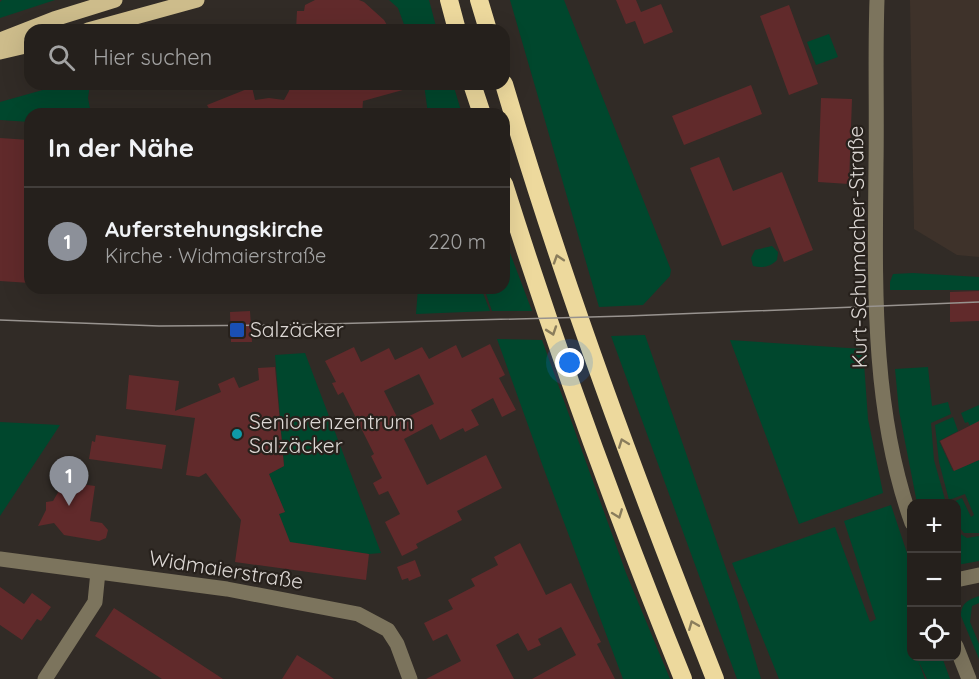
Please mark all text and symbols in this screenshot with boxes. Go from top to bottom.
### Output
search box [24,24,510,90]
icon: search [45,41,78,74]
text: Hier suchen [93,43,212,71]
street label: Kurt-Schumacher-Straße [842,125,872,369]
text: In der Nähe [48,131,194,164]
text: Auferstehungskirche [105,215,323,243]
text: 1 [64,229,71,254]
text: 220 m [428,229,486,254]
text: Kirche · Widmaierstraße [105,243,326,268]
one-way arrow [553,254,565,265]
place label: Salzäcker [250,316,344,342]
marker: Salzäcker [228,321,246,339]
one-way arrow [545,325,557,336]
your location [555,348,584,377]
place label: Seniorenzentrum Salzäcker [249,408,414,458]
marker: Seniorenzentrum Salzäcker [230,427,244,441]
one-way arrow [618,438,631,448]
pin: 1 [50,456,88,506]
map controls [907,499,961,661]
button: + [907,499,961,553]
one-way arrow [611,508,624,519]
street label: Widmaierstraße [147,544,305,594]
button: − [907,553,961,607]
button: locate [907,607,961,661]
one-way arrow [688,620,701,630]

